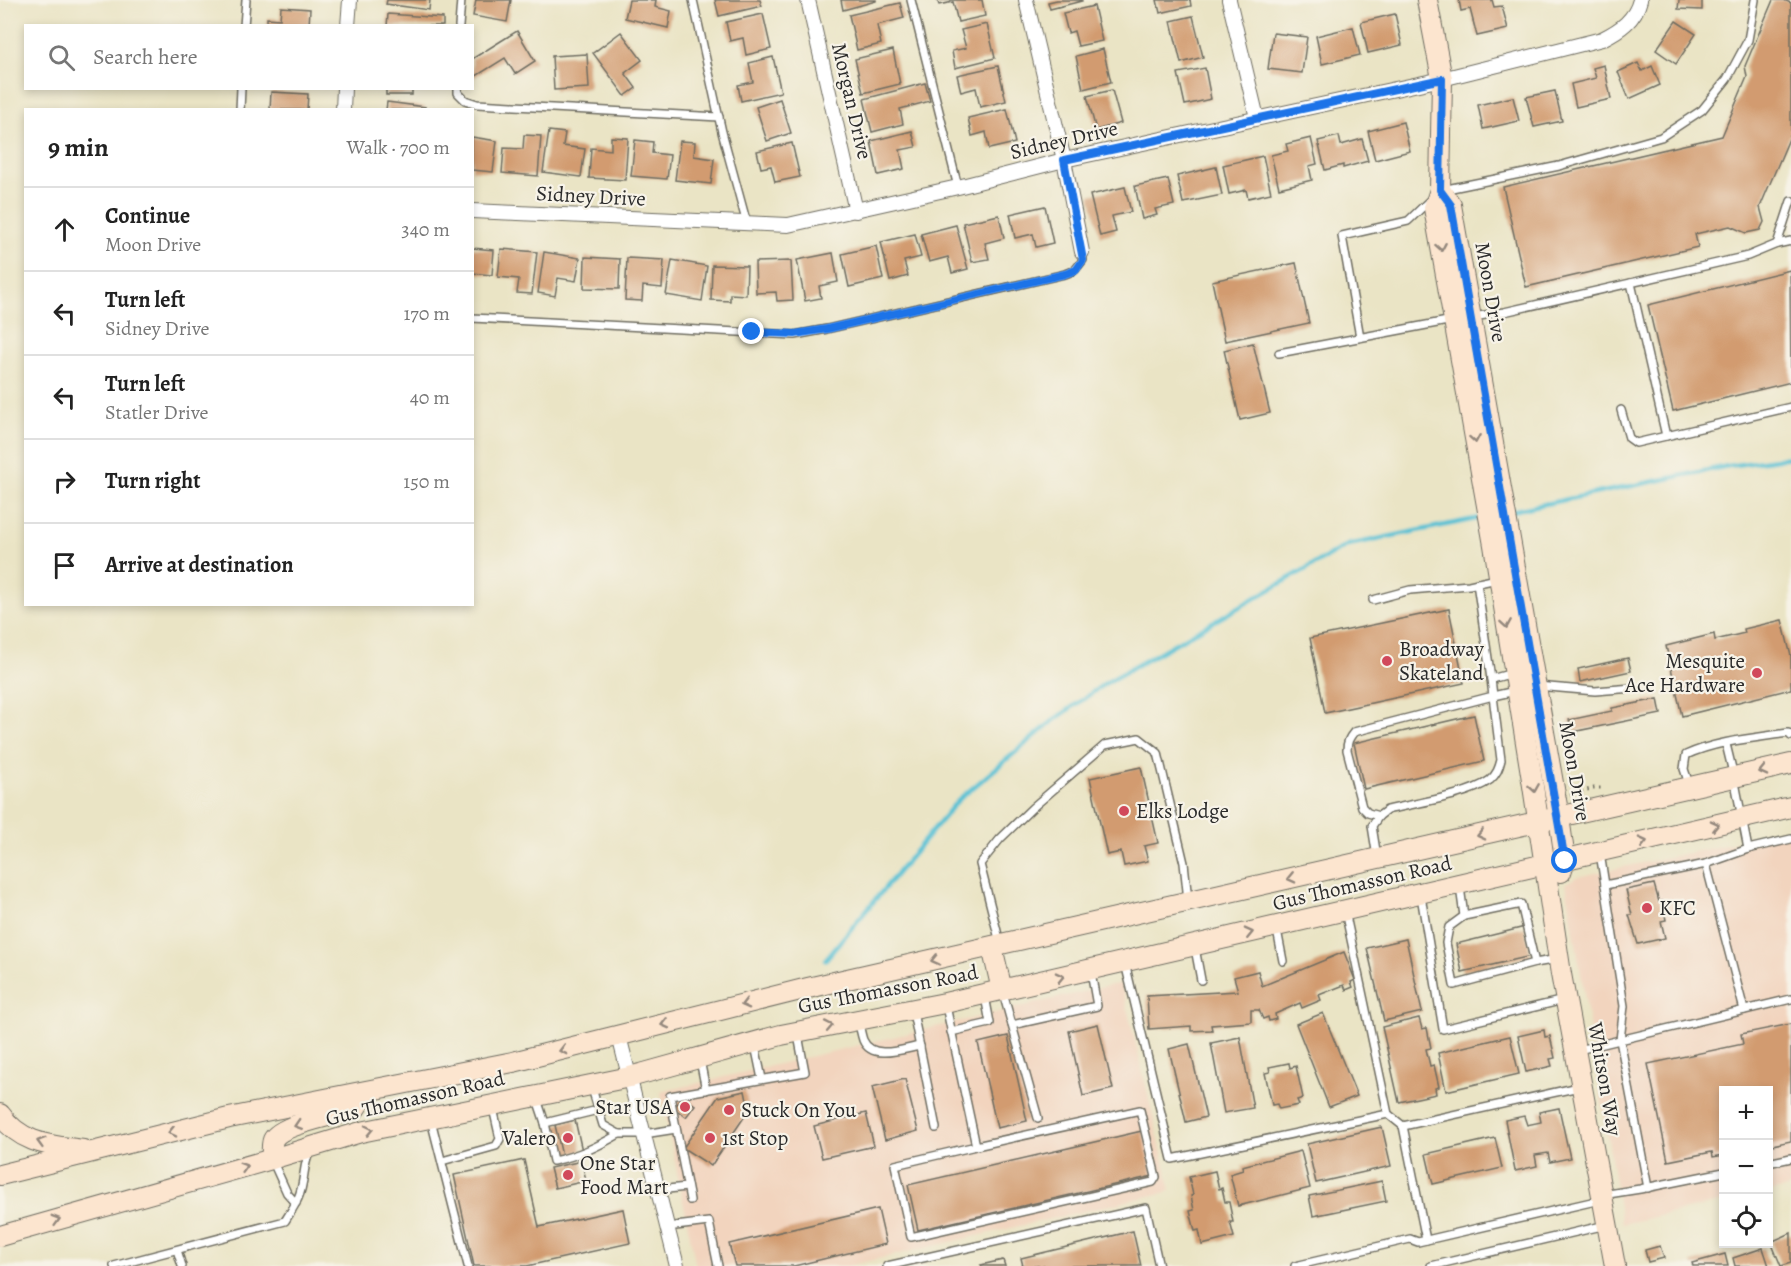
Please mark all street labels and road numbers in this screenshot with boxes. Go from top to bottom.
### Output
street label: Morgan Drive [825,40,879,162]
street label: Sidney Drive [1007,114,1121,166]
street label: Sidney Drive [535,179,647,213]
street label: Moon Drive [1468,240,1514,344]
street label: Moon Drive [1552,719,1598,823]
street label: Gus Thomasson Road [1270,849,1455,917]
street label: Gus Thomasson Road [796,958,981,1020]
street label: Whitson Way [1581,1019,1629,1139]
street label: Gus Thomasson Road [323,1064,508,1132]

